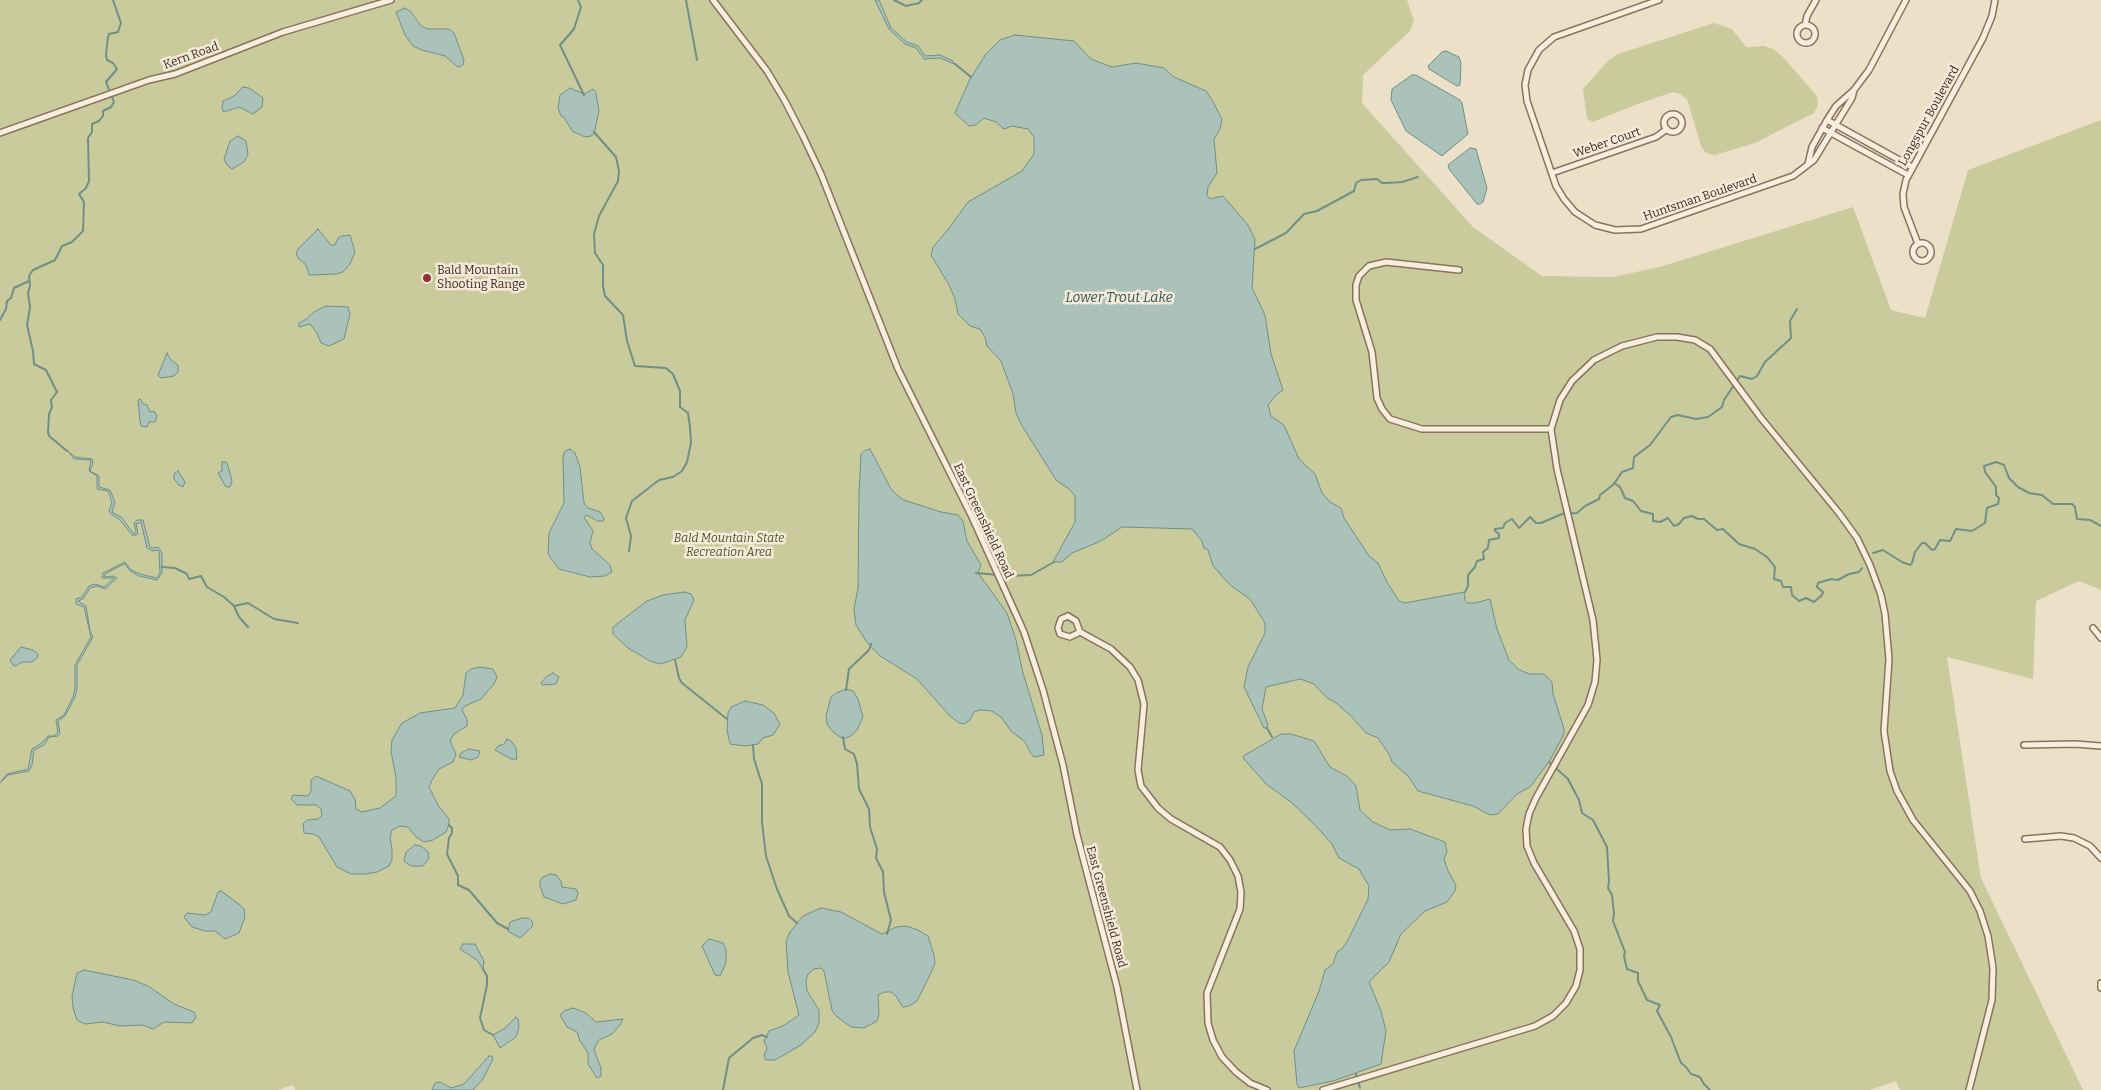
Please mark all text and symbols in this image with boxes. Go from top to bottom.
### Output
street label: Kern Road [161,39,221,73]
street label: Longspur Boulevard [1896,63,1962,169]
street label: Weber Court [1571,125,1643,161]
street label: Huntsman Boulevard [1641,172,1759,224]
place label: Bald Mountain Shooting Range [437,264,525,292]
marker: Bald Mountain Shooting Range [421,272,433,284]
water label: Lower Trout Lake [1065,290,1173,306]
street label: East Greenshield Road [950,461,1016,581]
park label: Bald Mountain State Recreation Area [674,532,784,560]
street label: East Greenshield Road [1083,845,1129,969]

